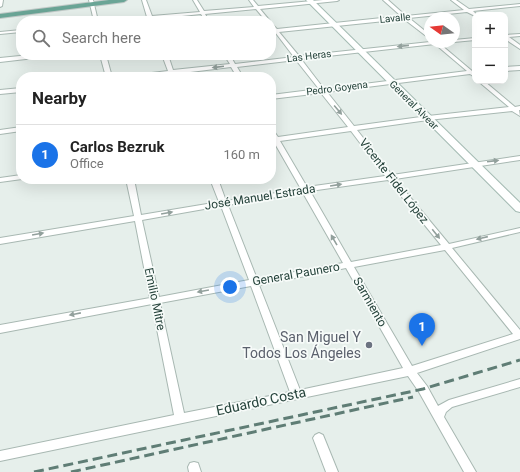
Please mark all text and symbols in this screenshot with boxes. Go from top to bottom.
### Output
street label: Lavalle [379,11,411,25]
north arrow [424,12,460,48]
map controls [472,12,508,84]
button: + [472,12,508,48]
search box [16,16,276,60]
icon: search [30,27,52,49]
text: Search here [62,29,141,47]
one-way arrow [397,42,409,49]
street label: Las Heras [286,48,332,64]
button: − [472,48,508,84]
one-way arrow [212,64,224,70]
street label: General Alvear [387,78,441,132]
street label: Pedro Goyena [306,79,368,97]
text: Nearby [32,88,87,108]
one-way arrow [334,105,342,116]
street label: Vicente Fidel López [356,136,432,226]
text: Carlos Bezruk [70,138,164,156]
text: 1 [41,147,49,162]
text: 160 m [223,147,260,162]
text: Office [70,156,104,171]
one-way arrow [487,158,499,164]
street label: José Manuel Estrada [204,181,316,213]
one-way arrow [330,182,342,188]
one-way arrow [161,209,173,215]
one-way arrow [431,229,440,240]
one-way arrow [32,231,45,237]
one-way arrow [330,235,338,245]
one-way arrow [476,236,488,242]
street label: General Paunero [251,259,341,289]
street label: Emilio Mitre [142,266,168,332]
street label: Sarmiento [350,275,390,329]
your location [220,277,240,297]
one-way arrow [197,288,209,294]
one-way arrow [69,312,81,318]
pin: 1 [409,313,435,346]
place label: San Miguel Y Todos Los Ángeles [242,329,362,361]
marker: San Miguel Y Todos Los Ángeles [364,340,374,350]
street label: Eduardo Costa [215,384,307,418]

